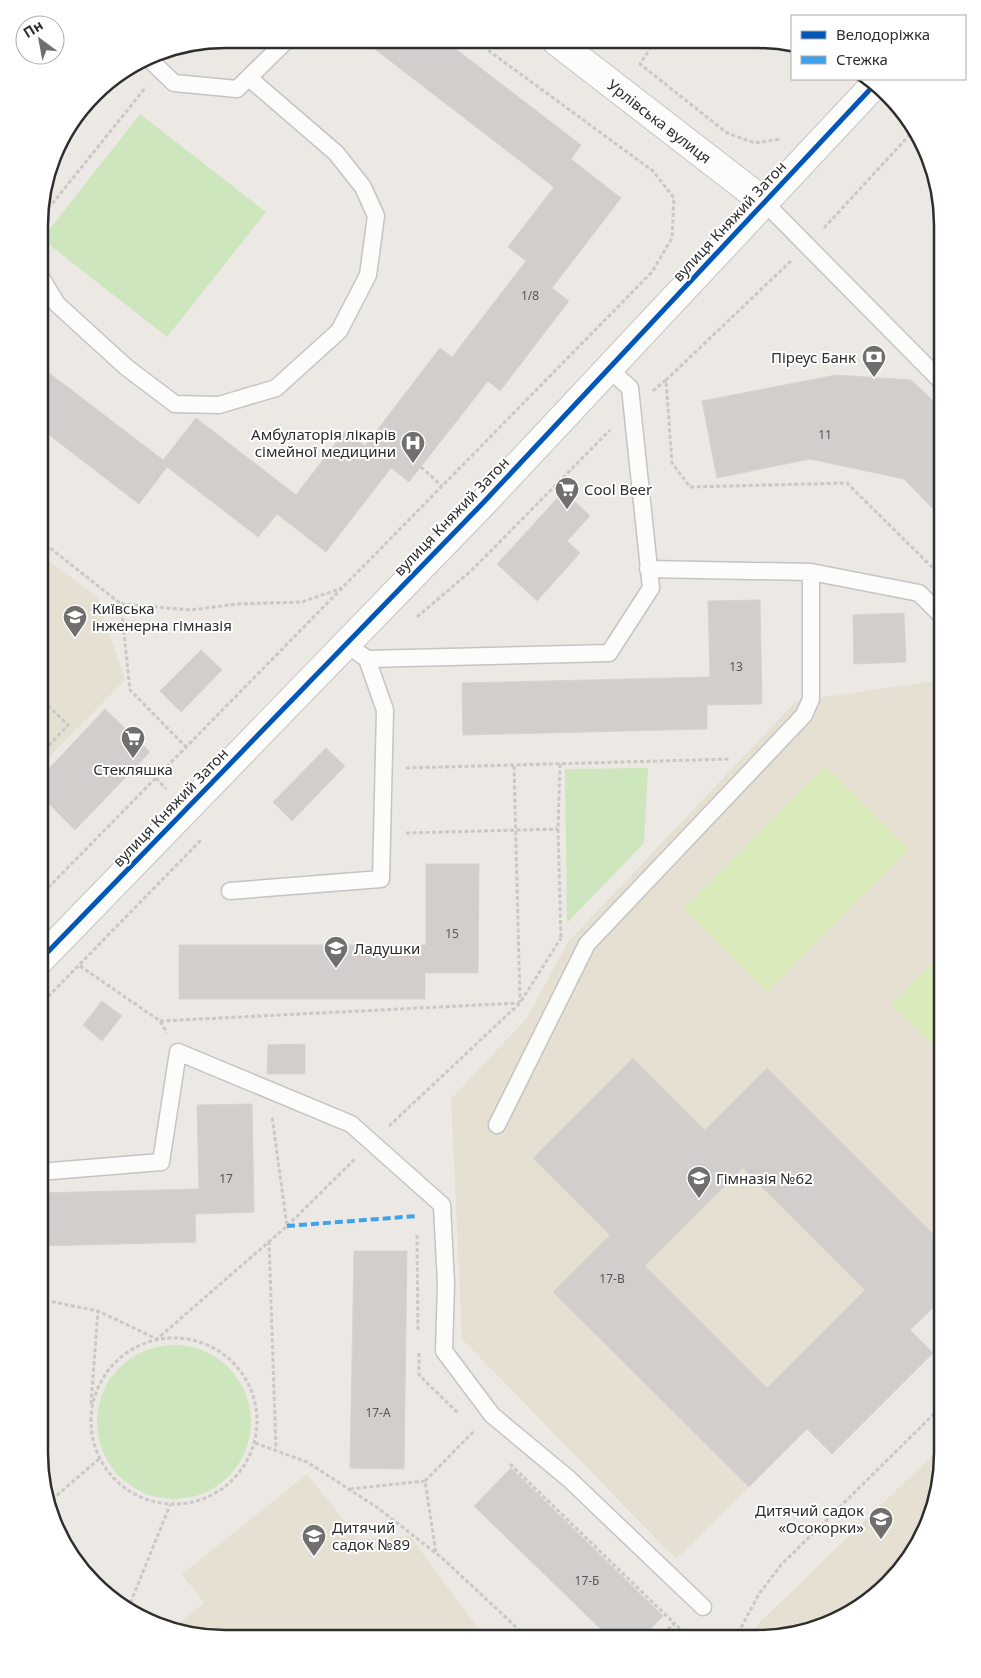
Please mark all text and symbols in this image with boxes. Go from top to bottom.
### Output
north arrow [15,15,65,65]
text: Пн [19,15,46,42]
legend [791,15,966,80]
text: Велодоріжка [836,24,930,44]
text: Стежка [836,49,888,69]
street label: Урлівська вулиця [604,75,716,168]
street label: вулиця Княжий Затон [668,156,790,286]
house number: 1/8 [521,287,539,304]
bank icon: Піреус Банк [861,344,887,378]
place label: Піреус Банк [771,347,856,367]
place label: Амбулаторія лікарів сімейної медицини [251,424,396,461]
house number: 11 [818,426,832,443]
hospital icon: Амбулаторія лікарів сімейної медицини [400,430,426,464]
street label: вулиця Княжий Затон [389,452,513,580]
supermarket icon: Cool Beer [554,476,580,510]
place label: Cool Beer [584,479,652,499]
place label: Київська інженерна гімназія [92,598,232,635]
school or university icon: Київська інженерна гімназія [62,604,88,638]
house number: 13 [729,658,743,675]
supermarket icon: Стекляшка [120,725,146,759]
street label: вулиця Княжий Затон [108,743,232,871]
place label: Стекляшка [93,759,173,779]
house number: 15 [445,925,459,942]
school or university icon: Ладушки [323,935,349,969]
place label: Ладушки [354,938,420,958]
school or university icon: Гімназія №62 [686,1165,712,1199]
place label: Гімназія №62 [716,1168,813,1188]
house number: 17 [219,1170,233,1187]
house number: 17-В [599,1270,625,1287]
house number: 17-А [365,1404,391,1421]
place label: Дитячий садок «Осокорки» [755,1500,864,1537]
school or university icon: Дитячий садок «Осокорки» [868,1506,894,1540]
place label: Дитячий садок №89 [332,1517,410,1554]
school or university icon: Дитячий садок №89 [301,1523,327,1557]
house number: 17-Б [575,1572,599,1589]

